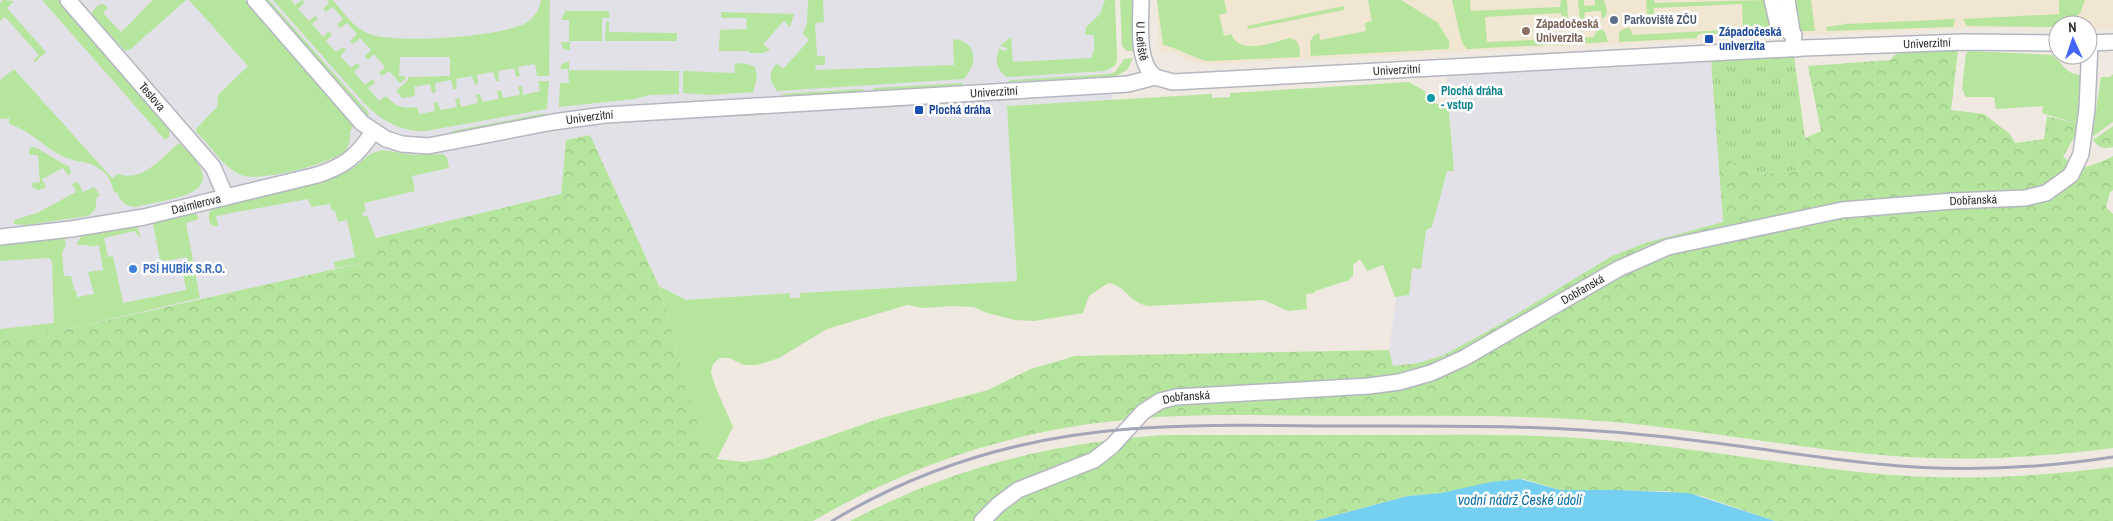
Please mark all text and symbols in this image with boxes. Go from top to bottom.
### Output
place label: Parkoviště ZČU [1624,12,1697,28]
marker: Parkoviště ZČU [1608,14,1620,26]
north arrow [2048,15,2098,65]
place label: Západočeská Univerzita [1536,16,1599,46]
text: N [2068,18,2077,36]
street label: U Letiště [1132,21,1152,63]
place label: Západočeská univerzita [1719,24,1782,54]
marker: Západočeská Univerzita [1520,25,1532,37]
marker: Západočeská univerzita [1703,33,1715,45]
street label: Univerzitní [1903,34,1951,52]
street label: Univerzitní [1372,61,1421,79]
street label: Teslova [135,79,169,115]
street label: Univerzitní [970,83,1018,101]
place label: Plochá dráha - vstup [1441,83,1503,113]
marker: Plochá dráha - vstup [1425,92,1437,104]
place label: Plochá dráha [929,102,991,118]
marker: Plochá dráha [913,104,925,116]
street label: Univerzitní [565,107,614,128]
street label: Daimlerova [170,191,223,218]
street label: Dobřanská [1949,191,1998,209]
place label: PSÍ HUBÍK S.R.O. [143,261,225,277]
marker: PSÍ HUBÍK S.R.O. [127,263,139,275]
street label: Dobřanská [1558,270,1608,308]
street label: Dobřanská [1161,387,1211,408]
water label: vodní nádrž České údolí [1458,491,1584,509]

